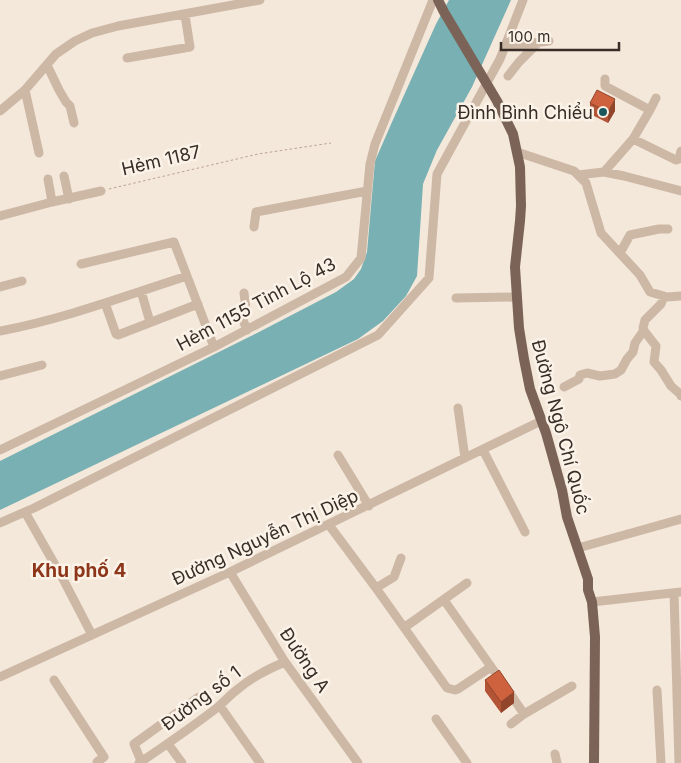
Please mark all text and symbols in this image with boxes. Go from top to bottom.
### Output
scale bar [501,20,618,52]
text: 100 m [508,27,550,46]
place label: Đình Bình Chiểu [458,102,593,123]
marker: Đình Bình Chiểu [597,106,609,118]
street label: Hẻm 1187 [119,141,203,179]
street label: Hẻm 1155 Tỉnh Lộ 43 [173,253,339,355]
street label: Đường Ngô Chí Quốc [528,337,594,517]
street label: Đường Nguyễn Thị Diệp [169,485,361,589]
district label: Khu phố 4 [32,559,126,582]
street label: Đường A [276,624,334,696]
street label: Đường số 1 [157,661,245,735]

